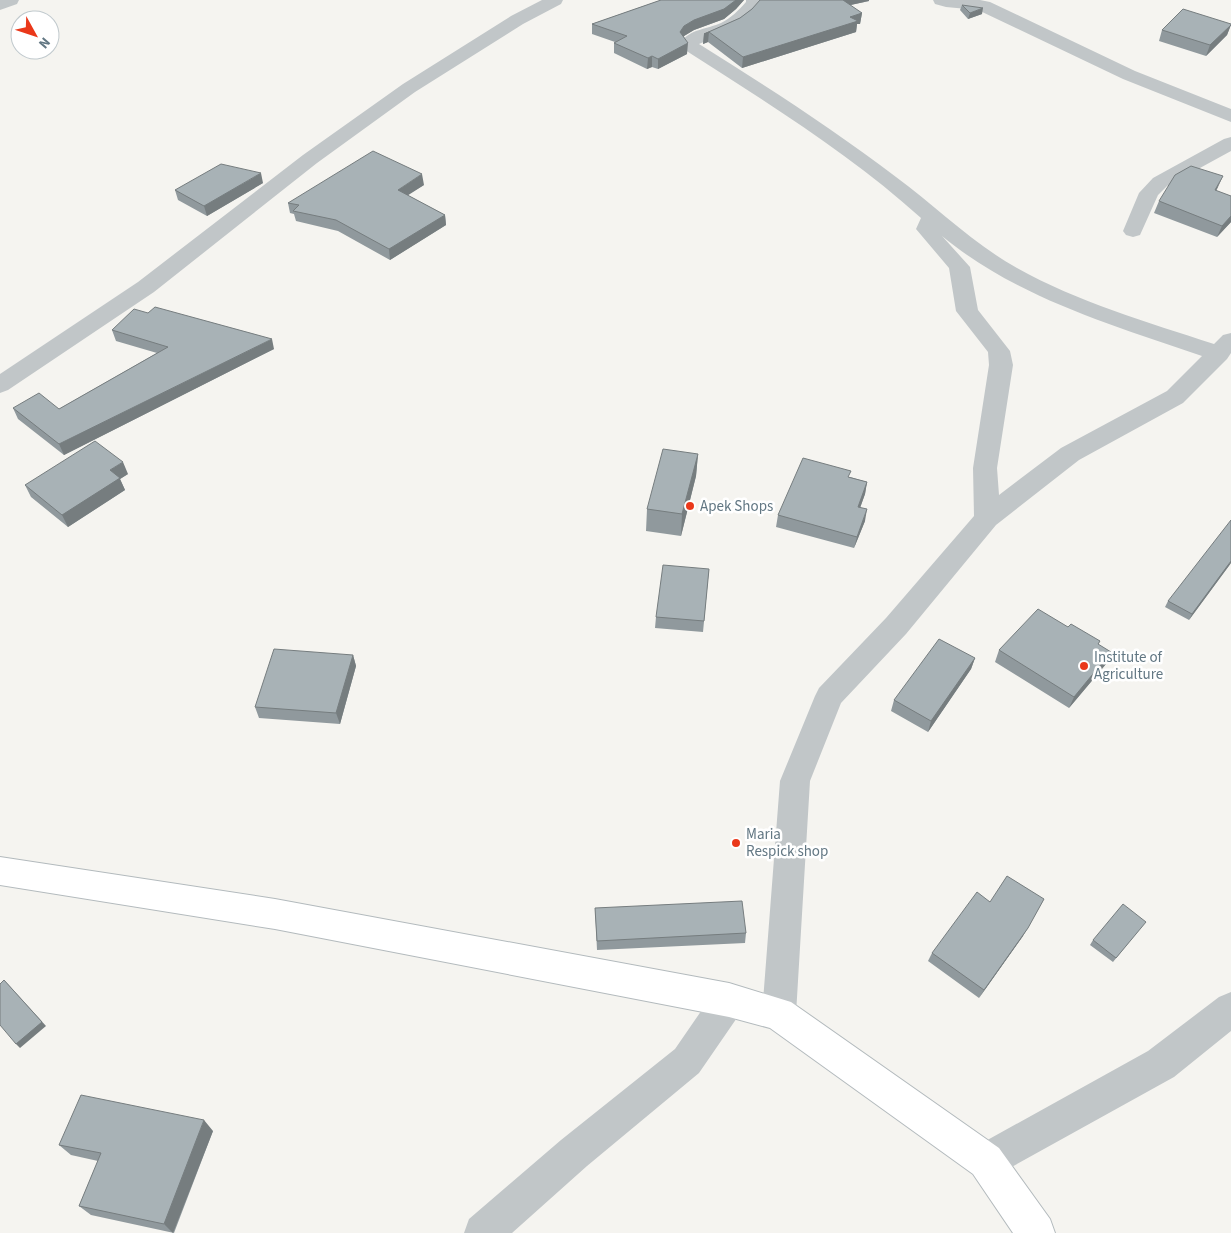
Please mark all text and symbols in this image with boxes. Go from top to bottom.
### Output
north arrow [10,10,60,60]
text: N [34,33,55,53]
place label: Apek Shops [700,496,773,517]
marker: Apek Shops [684,500,696,512]
place label: Institute of Agriculture [1094,647,1163,685]
marker: Institute of Agriculture [1078,660,1090,672]
place label: Maria Respick shop [746,824,828,862]
marker: Maria Respick shop [730,837,742,849]

